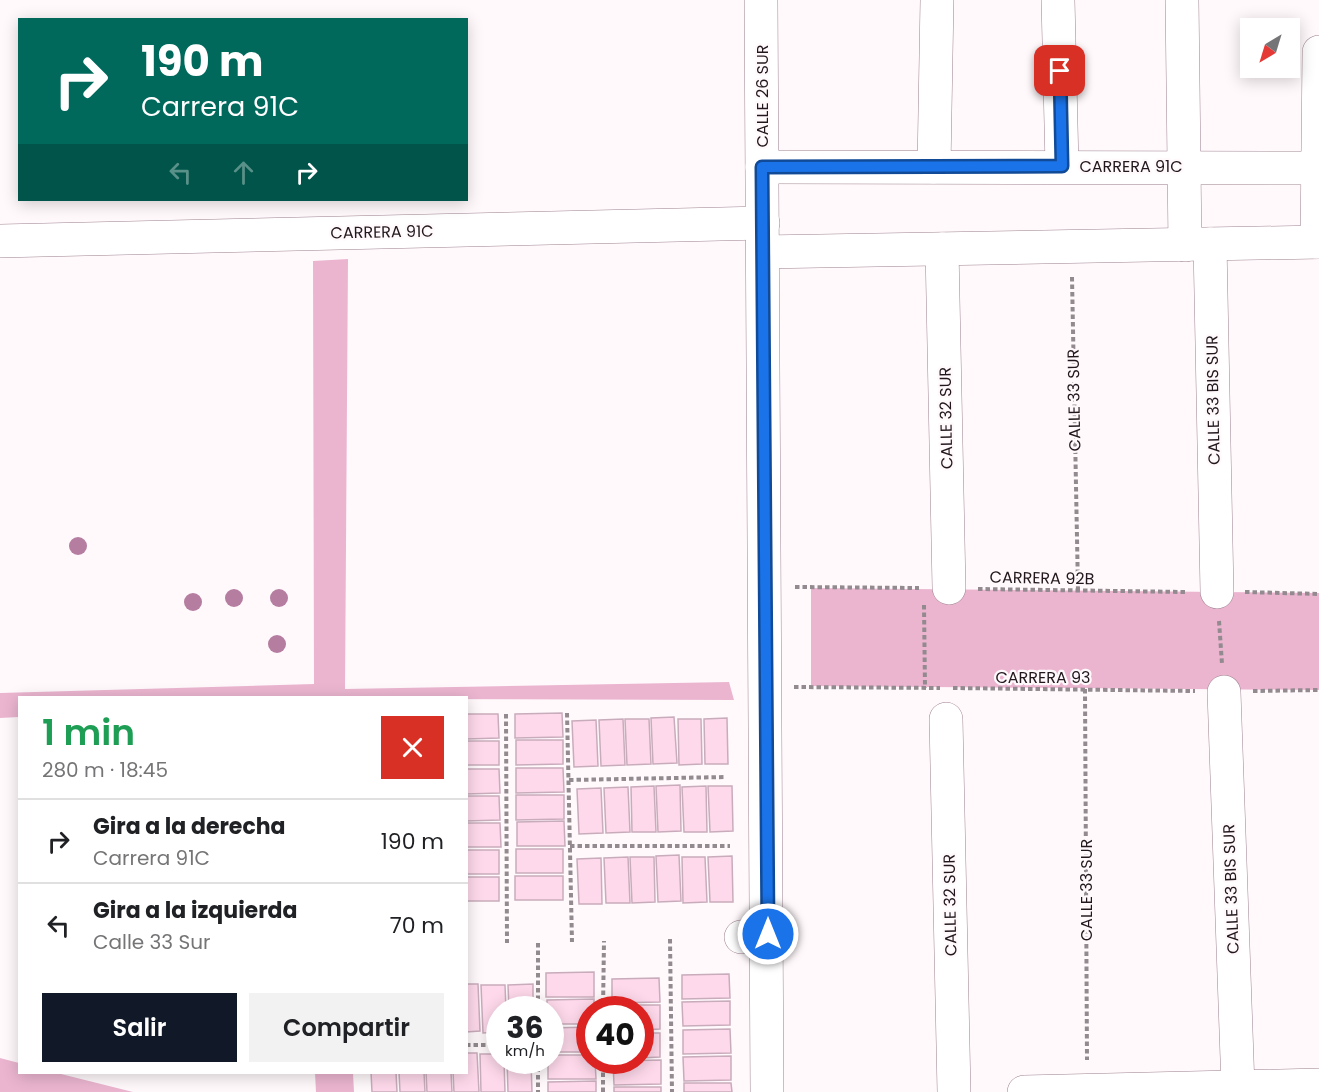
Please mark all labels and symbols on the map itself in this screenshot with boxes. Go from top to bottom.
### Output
north arrow [1240,18,1300,78]
street label: CALLE 26 SUR [751,45,774,148]
pin [1034,45,1085,96]
street label: CARRERA 91C [1079,155,1183,178]
street label: CARRERA 91C [330,220,434,244]
street label: CALLE 33 BIS SUR [1200,335,1226,465]
street label: CALLE 33 SUR [1062,349,1086,451]
street label: CALLE 32 SUR [934,367,958,469]
street label: CARRERA 92B [989,566,1095,590]
street label: CARRERA 93 [995,666,1091,689]
street label: CALLE 33 BIS SUR [1217,824,1245,954]
street label: CALLE 33 SUR [1075,839,1098,941]
street label: CALLE 32 SUR [938,854,962,956]
position arrow [736,902,800,966]
speed limit sign: 40 [576,996,654,1074]

